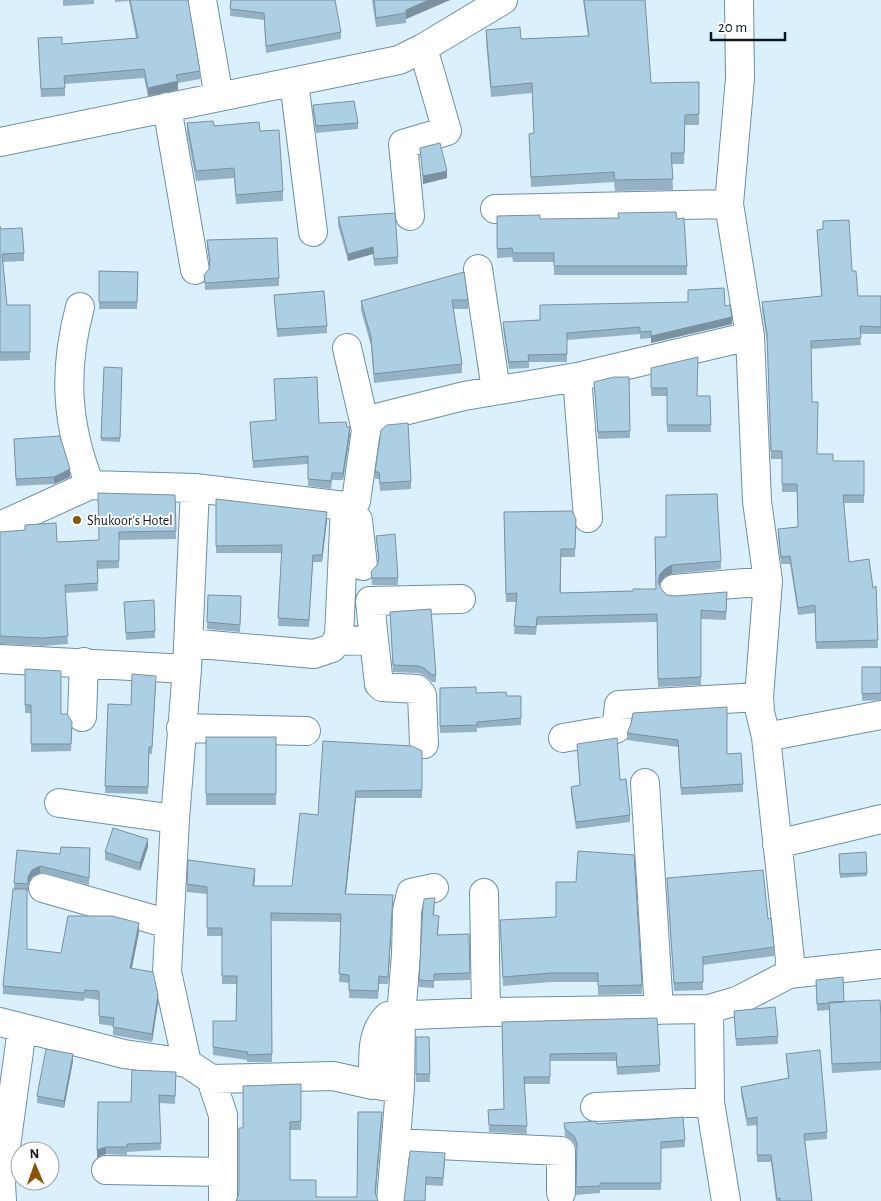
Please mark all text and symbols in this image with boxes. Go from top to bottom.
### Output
scale bar [711,10,785,42]
text: 20 m [718,20,747,35]
marker: Shukoor's Hotel [71,514,83,526]
place label: Shukoor's Hotel [87,514,173,528]
north arrow [10,1141,60,1191]
text: N [29,1147,40,1161]

